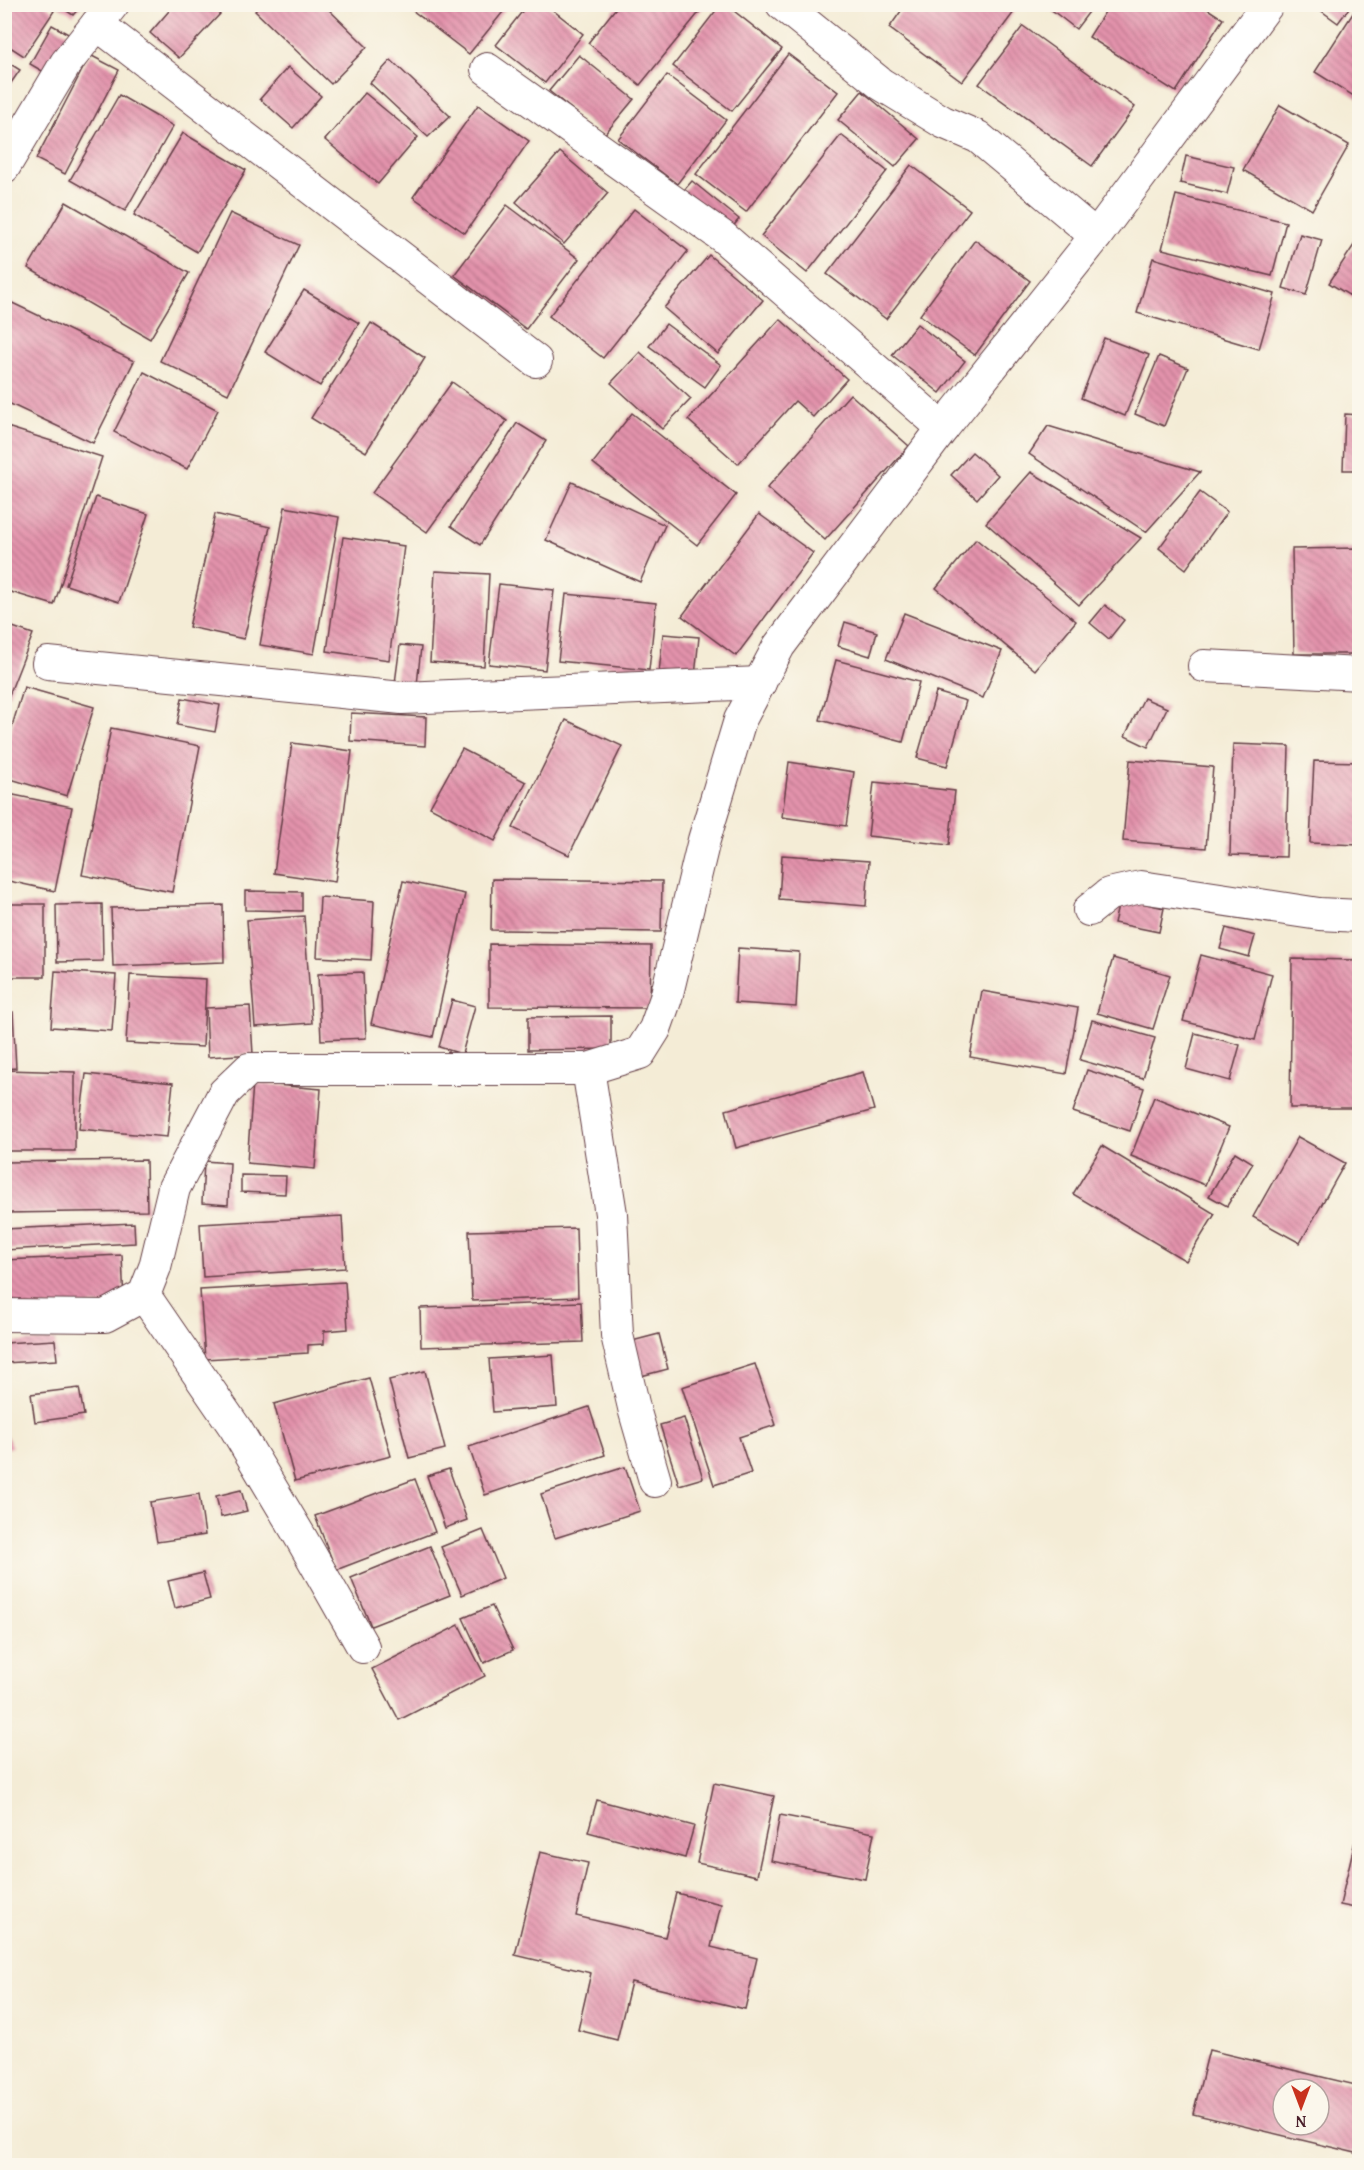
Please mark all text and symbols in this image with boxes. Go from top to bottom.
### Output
north arrow [1271,2077,1331,2137]
text: N [1295,2110,1306,2134]

